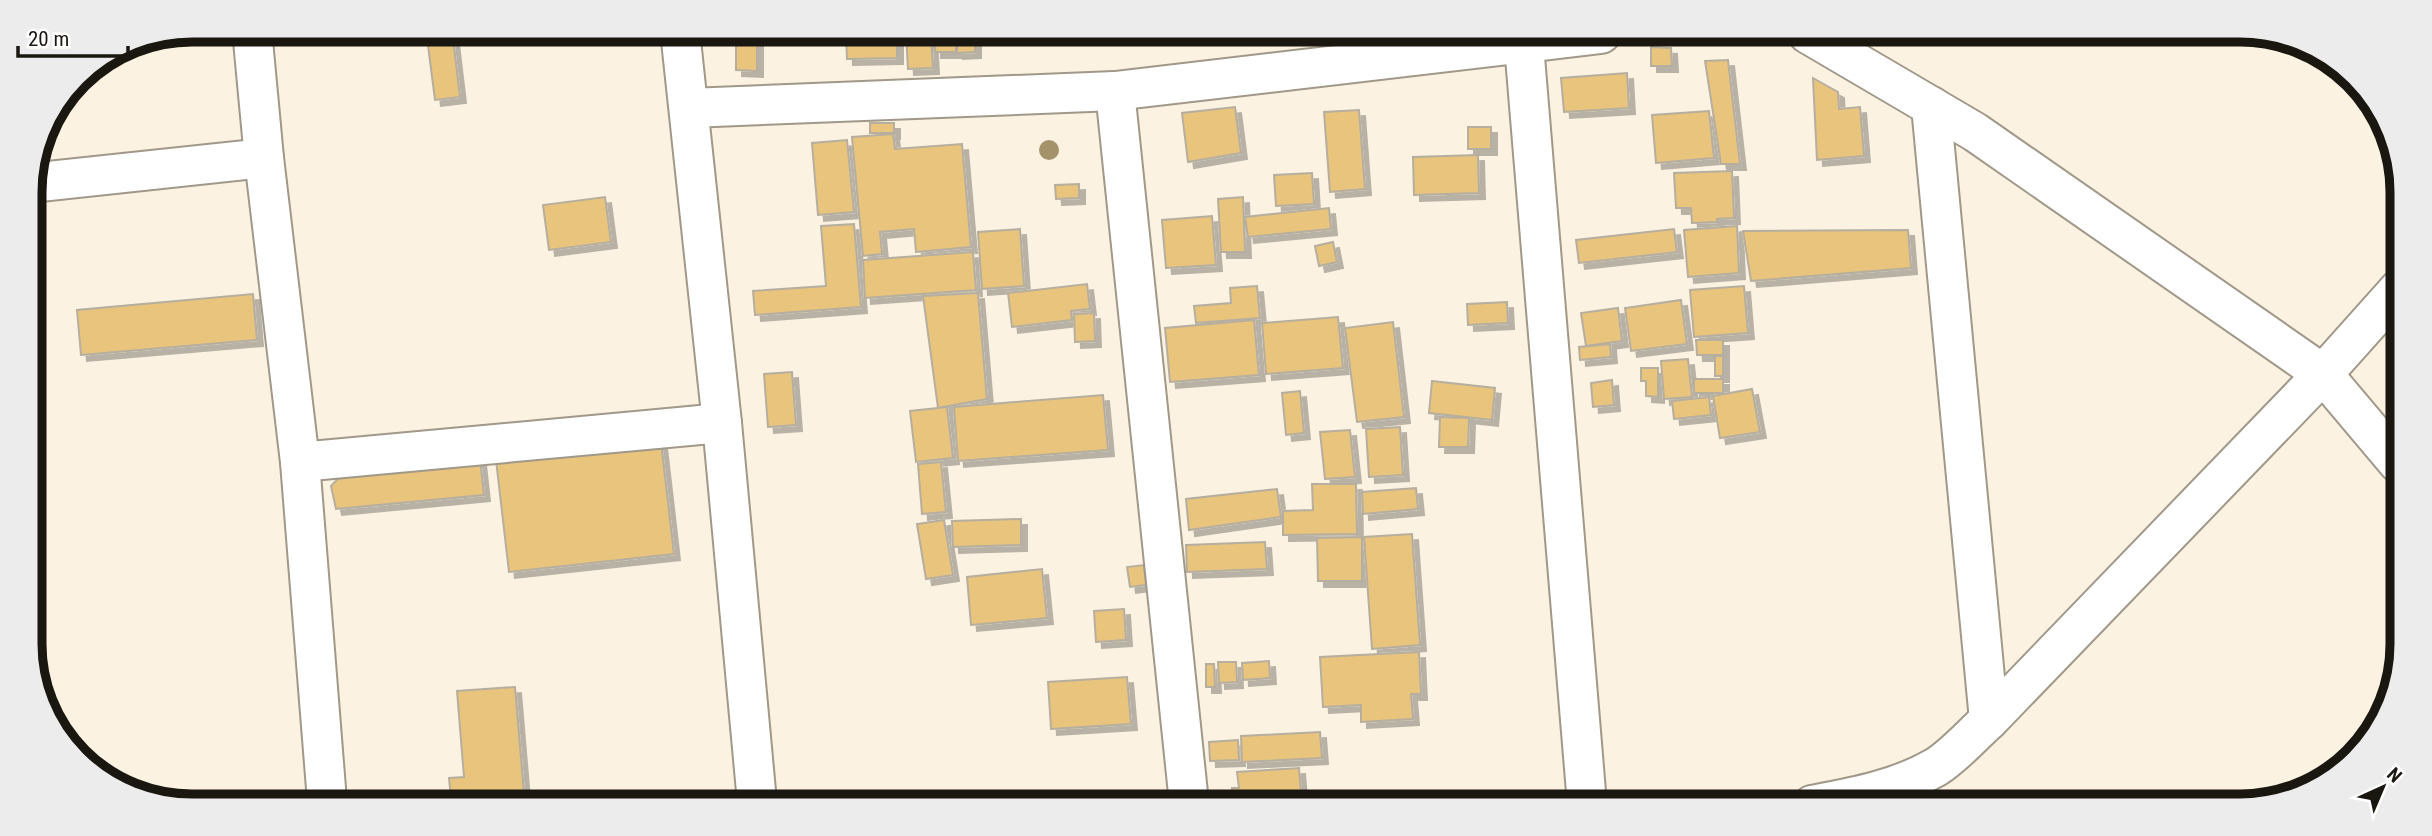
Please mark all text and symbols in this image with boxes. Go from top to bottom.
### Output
scale bar [18,14,128,58]
text: 20 m [28,27,69,51]
north arrow [2348,752,2418,822]
text: N [2382,763,2407,787]

